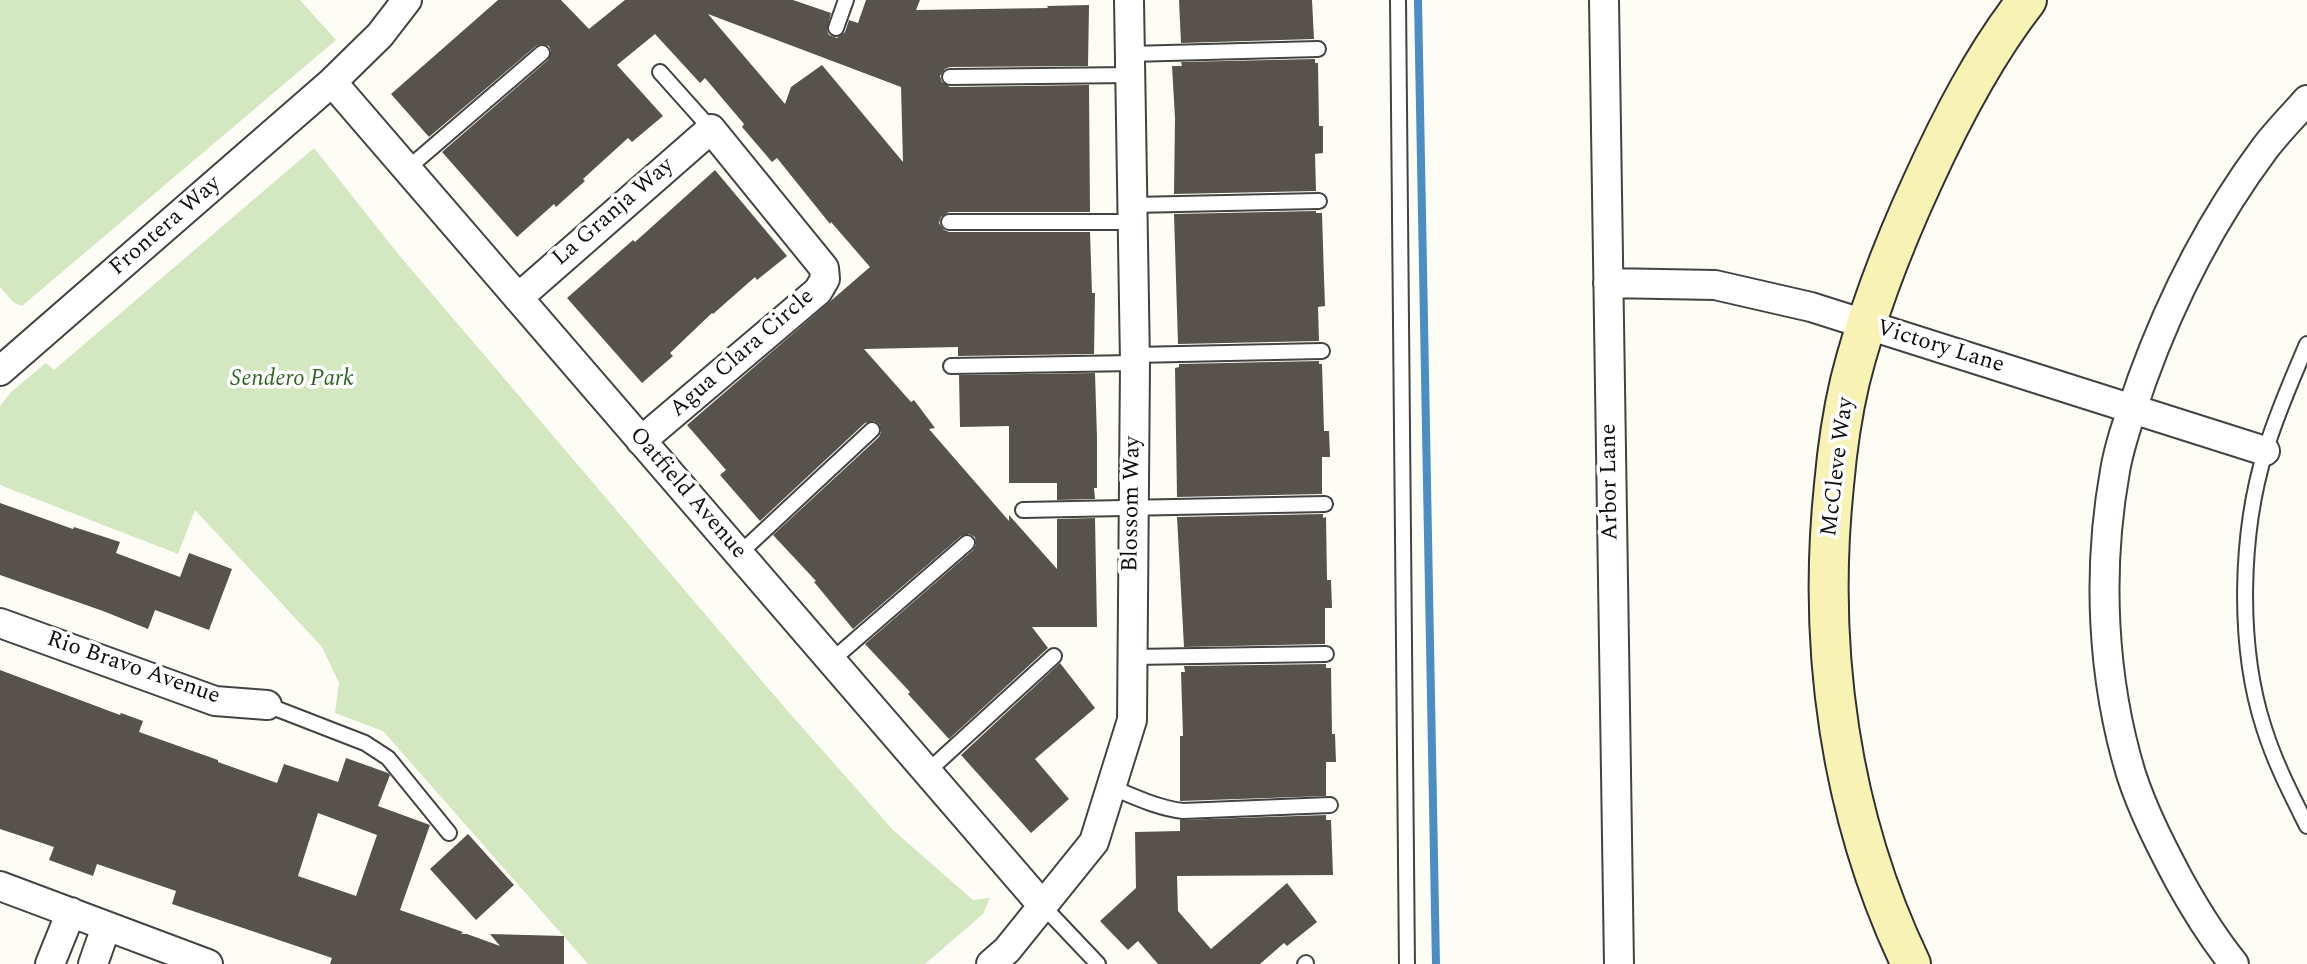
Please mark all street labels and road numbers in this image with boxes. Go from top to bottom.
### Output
street label: La Granja Way [548,153,680,273]
street label: Frontera Way [105,171,227,283]
street label: Agua Clara Circle [665,284,821,424]
street label: Victory Lane [1873,316,2007,380]
street label: McCleve Way [1817,396,1861,538]
street label: Oatfield Avenue [622,423,752,565]
street label: Arbor Lane [1596,423,1626,541]
street label: Blossom Way [1118,436,1148,572]
street label: Rio Bravo Avenue [43,626,223,712]

